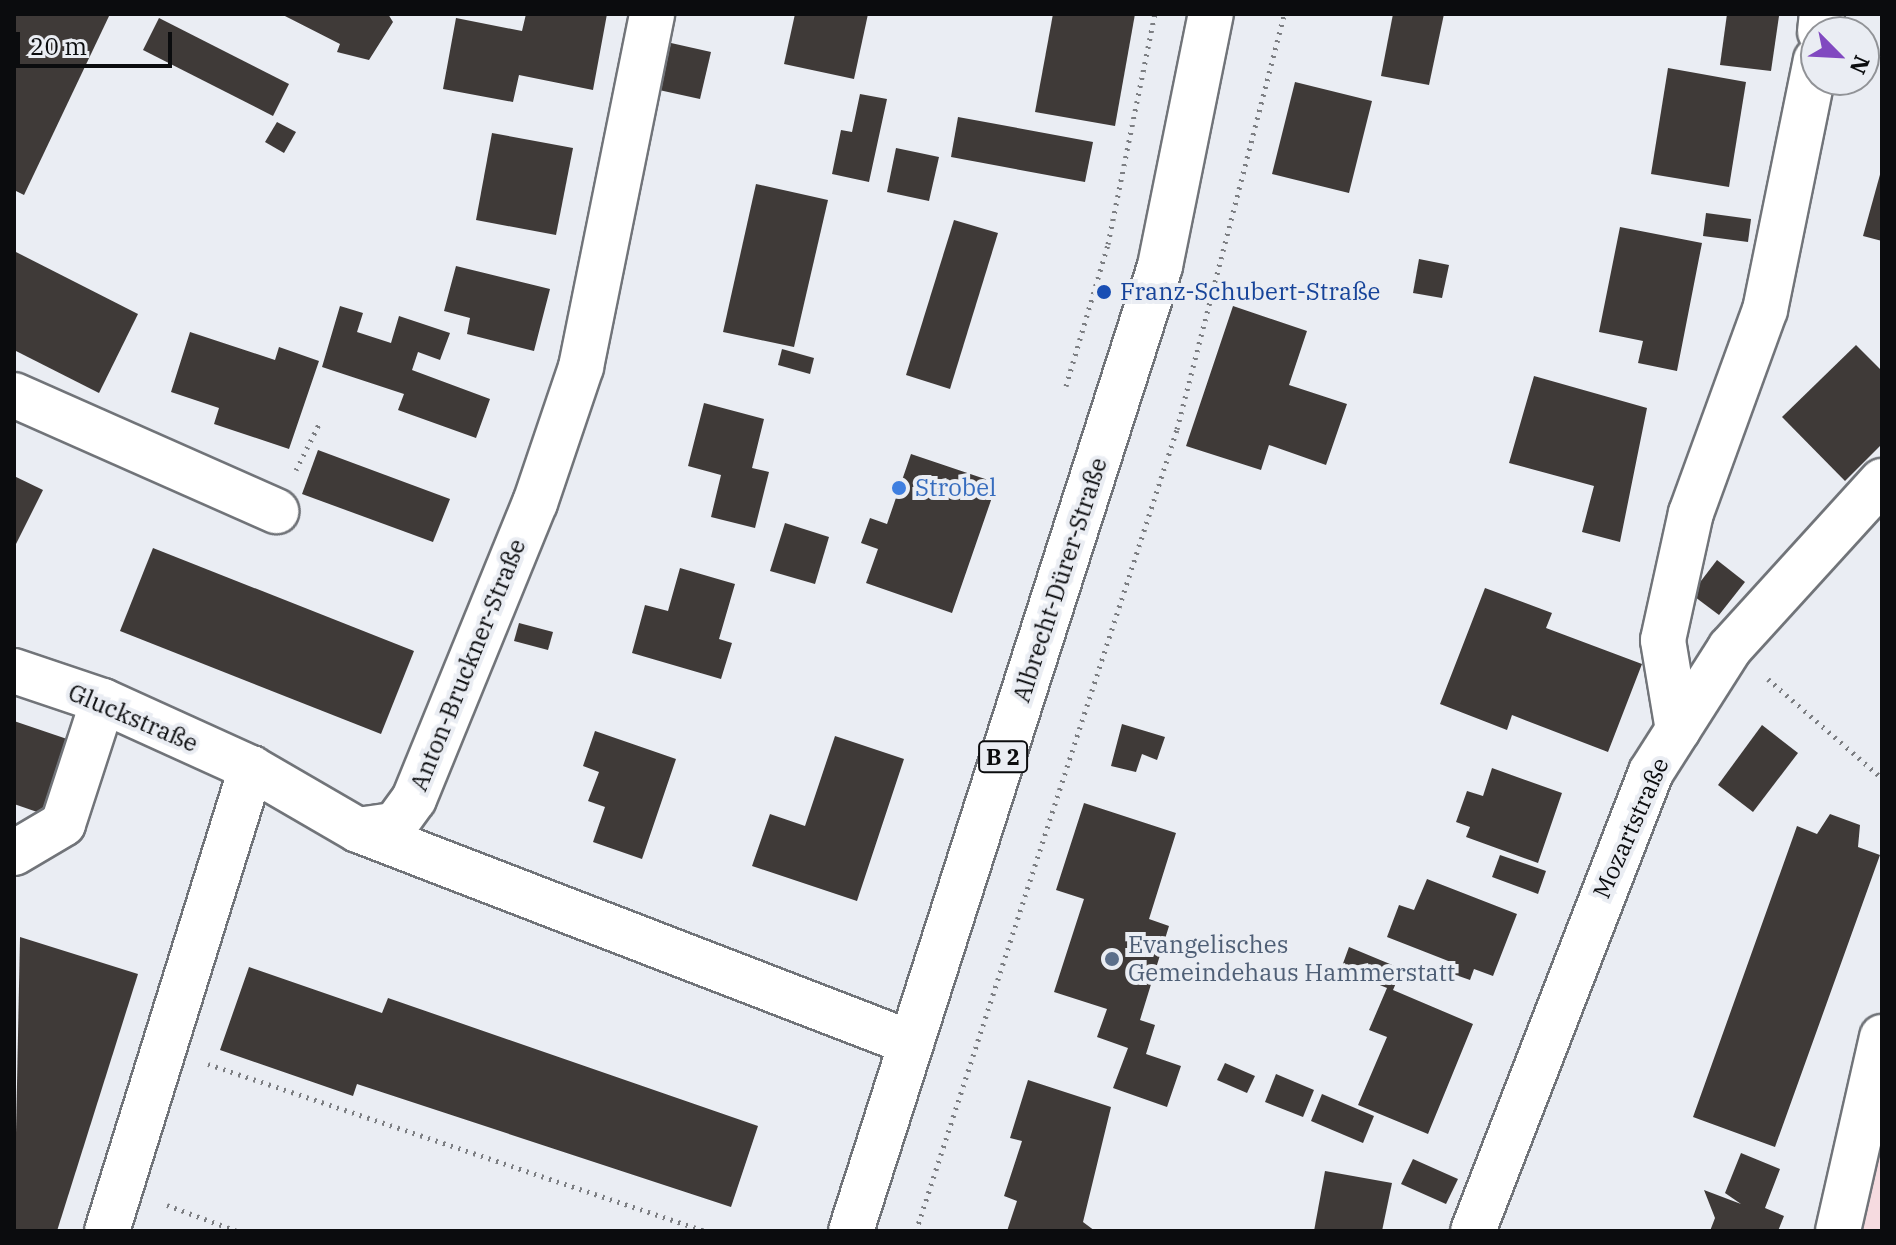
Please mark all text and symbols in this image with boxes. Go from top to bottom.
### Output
scale bar [20,16,176,66]
north arrow [1800,16,1880,96]
text: 20 m [30,30,87,62]
text: N [1844,51,1877,79]
place label: Franz-Schubert-Straße [1120,278,1380,306]
marker: Franz-Schubert-Straße [1095,283,1113,301]
street label: Albrecht-Dürer-Straße [1007,454,1113,706]
place label: Strobel [915,474,996,502]
marker: Strobel [890,479,908,497]
street label: Anton-Bruckner-Straße [404,535,532,795]
street label: Gluckstraße [64,678,202,758]
road number: B 2 [977,739,1029,775]
street label: Mozartstraße [1587,753,1675,903]
place label: Evangelisches Gemeindehaus Hammerstatt [1128,931,1455,987]
marker: Evangelisches Gemeindehaus Hammerstatt [1103,950,1121,968]

